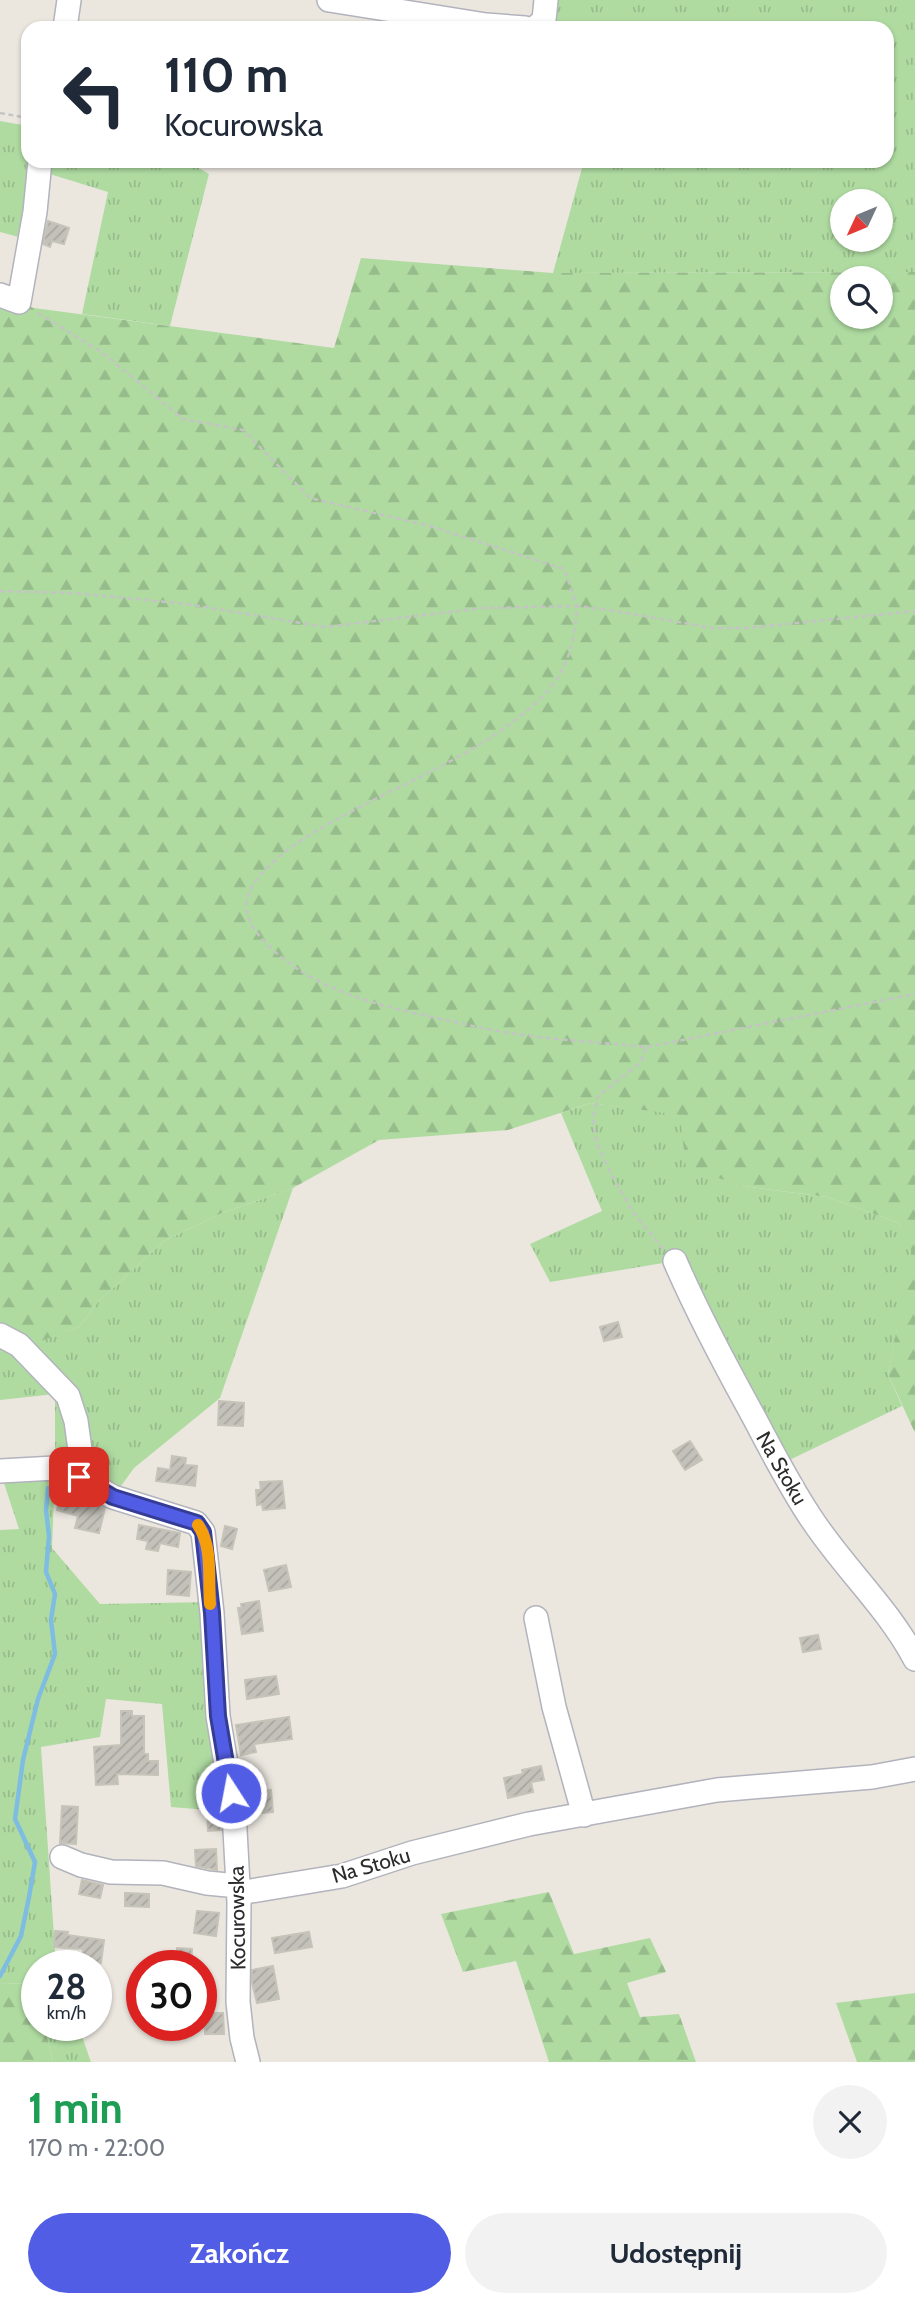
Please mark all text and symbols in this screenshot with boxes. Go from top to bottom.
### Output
text: 110 m [164,45,288,104]
icon: left [49,49,140,140]
text: Kocurowska [164,105,323,144]
north arrow [830,189,892,252]
map controls [830,189,893,329]
button: search [830,266,893,329]
street label: Na Stoku [751,1427,813,1509]
pin [49,1447,109,1507]
icon: arrive [60,1458,98,1496]
position arrow [194,1756,268,1830]
street label: Na Stoku [329,1842,413,1888]
street label: Kocurowska [224,1866,250,1970]
speed limit sign: 30 [126,1950,217,2041]
text: 28 [47,1965,86,2008]
text: km/h [47,2002,86,2024]
text: 1 min [28,2082,123,2134]
button: close [813,2085,887,2159]
text: 170 m · 22:00 [28,2134,165,2162]
button: Zakończ [28,2213,451,2293]
button: Udostępnij [465,2213,887,2293]

